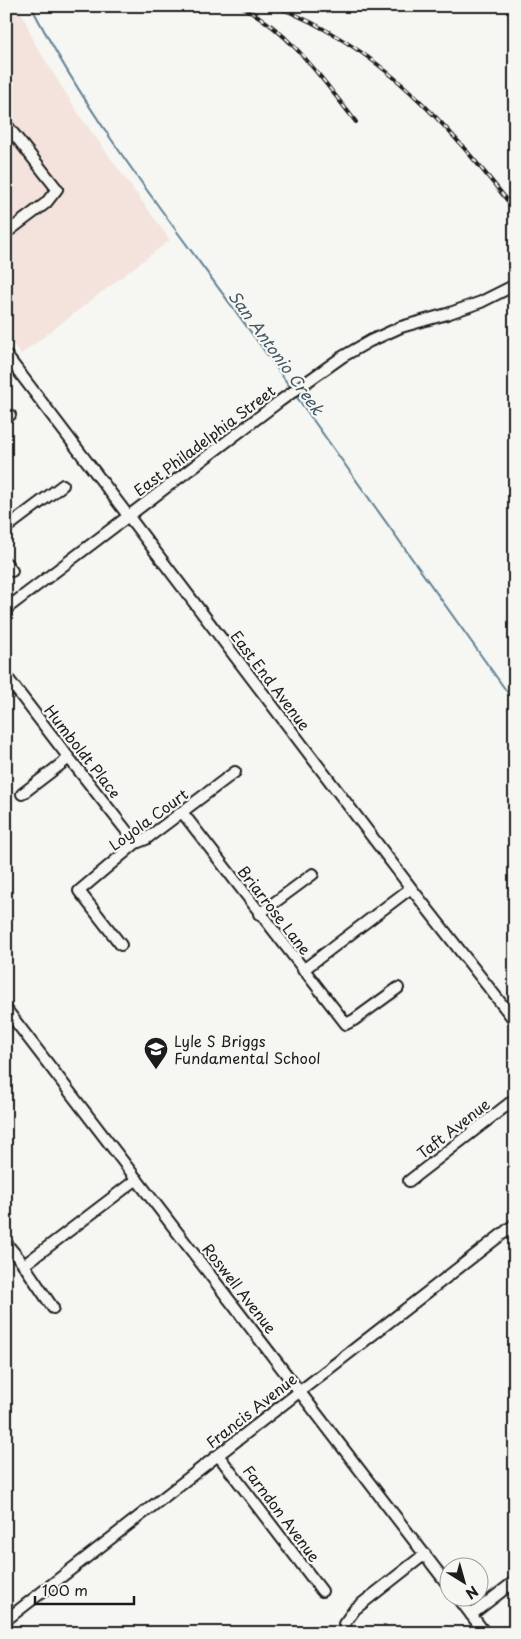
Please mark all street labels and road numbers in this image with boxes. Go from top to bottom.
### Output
street label: East Philadelphia Street [128,379,280,501]
street label: East End Avenue [226,625,316,735]
street label: Humboldt Place [39,699,127,803]
street label: Loyola Court [104,782,192,856]
street label: Briarrose Lane [233,860,317,960]
street label: Taft Avenue [412,1092,494,1164]
street label: Roswell Avenue [197,1238,283,1338]
street label: Francis Avenue [201,1367,301,1453]
street label: Farndon Avenue [238,1460,326,1566]

